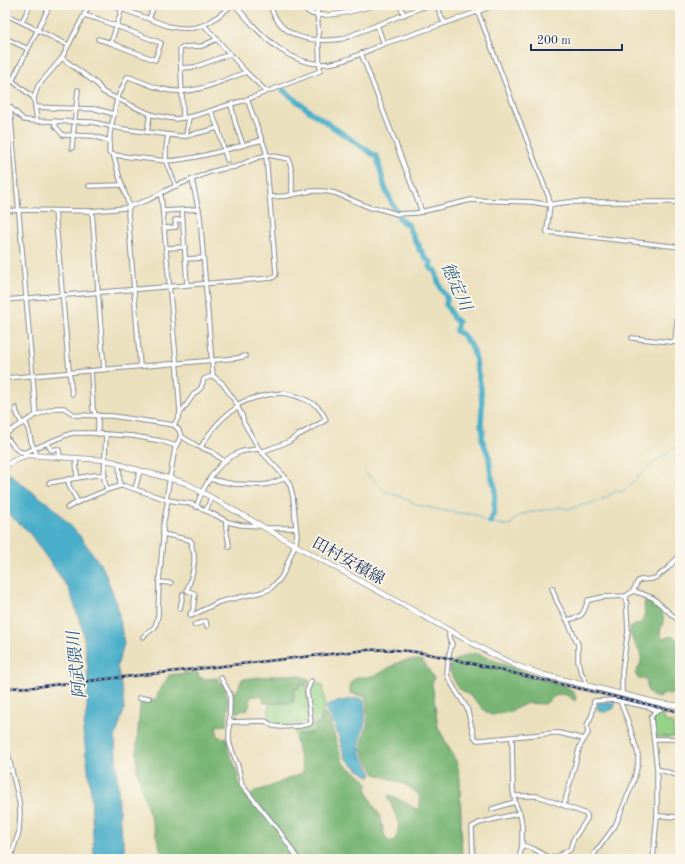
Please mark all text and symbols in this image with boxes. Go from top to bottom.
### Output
scale bar [531,26,622,52]
text: 200 m [537,35,571,47]
water label: 徳定川 [437,259,476,315]
street label: 田村安積線 [309,534,388,588]
water label: 阿武隈川 [63,628,89,700]

